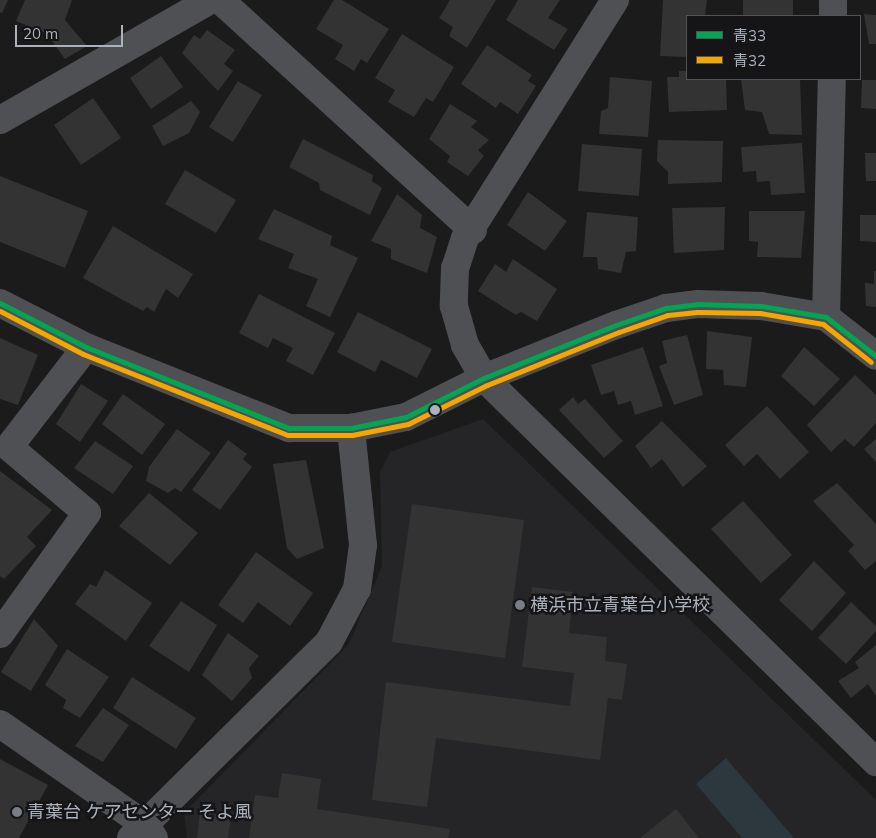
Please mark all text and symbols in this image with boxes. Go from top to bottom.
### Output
scale bar [18,15,125,47]
legend [686,15,861,80]
text: 20 m [23,24,58,43]
text: 青33 [733,26,766,45]
text: 青32 [733,51,766,70]
unlabelled marker [430,405,440,415]
place label: 横浜市立青葉台小学校 [530,594,710,616]
marker: 横浜市立青葉台小学校 [514,599,526,611]
place label: 青葉台 ケアセンター そよ風 [27,801,252,823]
marker: 青葉台 ケアセンター そよ風 [11,806,23,818]

